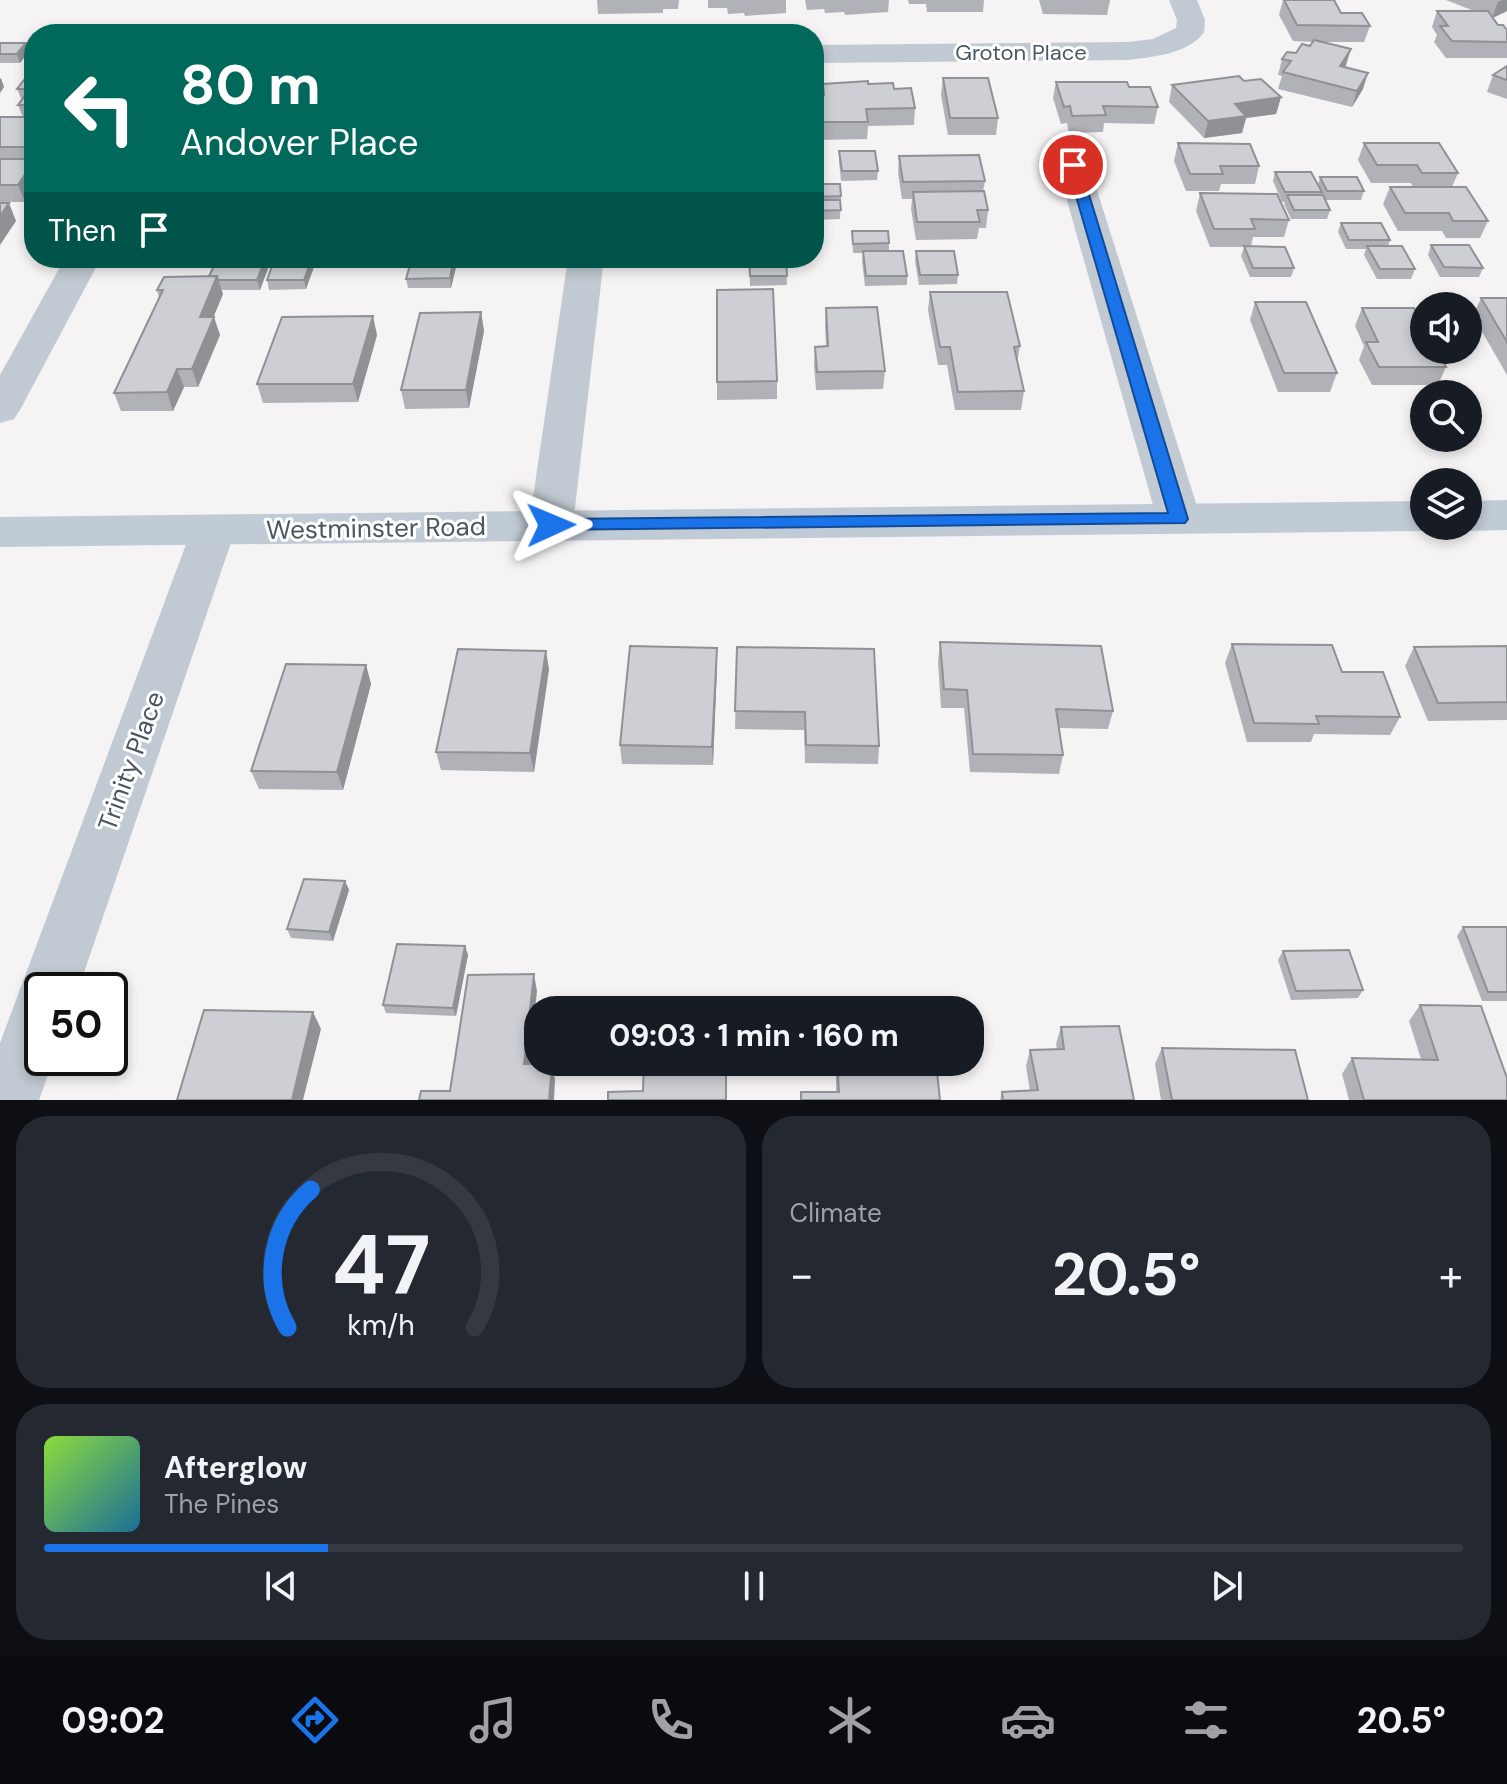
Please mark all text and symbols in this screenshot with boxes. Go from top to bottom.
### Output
street label: Groton Place [955,38,1087,67]
text: 80 m [180,48,321,121]
icon: left [48,56,152,160]
text: Andover Place [180,119,419,166]
pin [1039,131,1107,199]
icon: arrive [1051,143,1095,187]
icon: arrive [132,208,176,252]
text: Then [48,211,116,250]
map controls [1410,292,1482,540]
button: sound [1410,292,1482,364]
button: search [1410,380,1482,452]
button: layers [1410,468,1482,540]
position arrow [509,483,593,567]
street label: Westminster Road [266,509,486,547]
street label: Trinity Place [90,686,172,836]
speed limit sign: 50 [24,972,128,1076]
text: 09:03 · 1 min · 160 m [609,1016,899,1055]
text: Climate [790,1196,882,1230]
text: 47 [331,1211,430,1320]
text: 20.5° [1052,1235,1200,1314]
text: − [790,1246,814,1304]
text: + [1439,1246,1463,1304]
text: km/h [347,1307,415,1344]
text: Afterglow [164,1448,307,1487]
text: The Pines [164,1487,279,1521]
icon: previous [259,1564,303,1608]
icon: pause [732,1564,776,1608]
icon: next [1205,1564,1249,1608]
icon: directions [287,1692,343,1748]
icon: music [465,1692,521,1748]
icon: phone [643,1692,699,1748]
icon: climate [822,1692,878,1748]
icon: car [1000,1692,1056,1748]
icon: filters [1178,1692,1234,1748]
text: 09:02 [61,1697,164,1744]
text: 20.5° [1357,1697,1446,1744]

